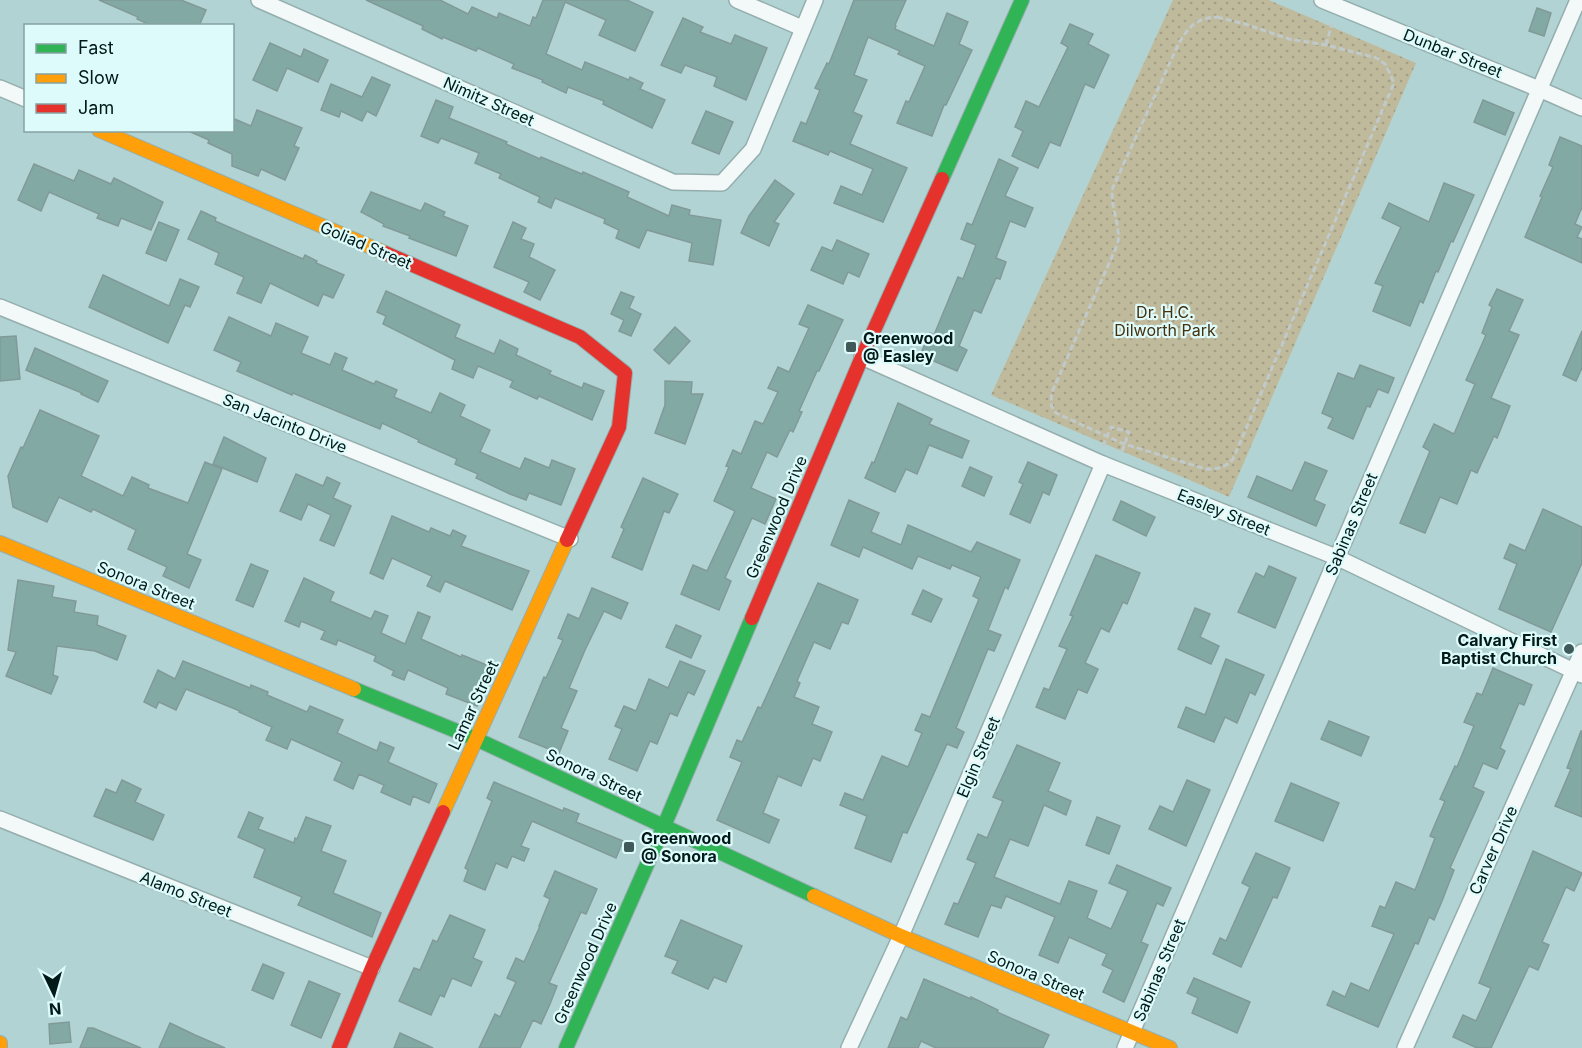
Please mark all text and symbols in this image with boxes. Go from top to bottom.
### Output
legend [24,24,234,132]
street label: Dunbar Street [1401,24,1505,82]
text: Fast [78,37,114,58]
text: Slow [78,67,119,88]
street label: Nimitz Street [440,72,538,130]
text: Jam [78,97,114,118]
street label: Goliad Street [317,217,415,273]
park label: Dr. H.C. Dilworth Park [1114,302,1216,340]
place label: Greenwood @ Easley [863,328,953,366]
marker: Greenwood @ Easley [844,340,858,354]
street label: San Jacinto Drive [220,389,350,457]
street label: Greenwood Drive [741,452,811,582]
street label: Sabinas Street [1320,470,1382,578]
street label: Easley Street [1175,484,1273,540]
street label: Sonora Street [94,556,198,614]
place label: Calvary First Baptist Church [1441,630,1557,668]
marker: Calvary First Baptist Church [1562,642,1576,656]
street label: Lamar Street [444,657,502,753]
street label: Elgin Street [952,713,1004,801]
street label: Sonora Street [543,744,645,806]
street label: Carver Drive [1465,802,1521,898]
place label: Greenwood @ Sonora [641,828,731,866]
marker: Greenwood @ Sonora [622,840,636,854]
street label: Alamo Street [137,867,235,921]
street label: Greenwood Drive [549,899,621,1027]
street label: Sabinas Street [1128,916,1190,1024]
street label: Sonora Street [984,946,1088,1004]
north arrow [24,964,84,1024]
text: N [48,998,62,1019]

